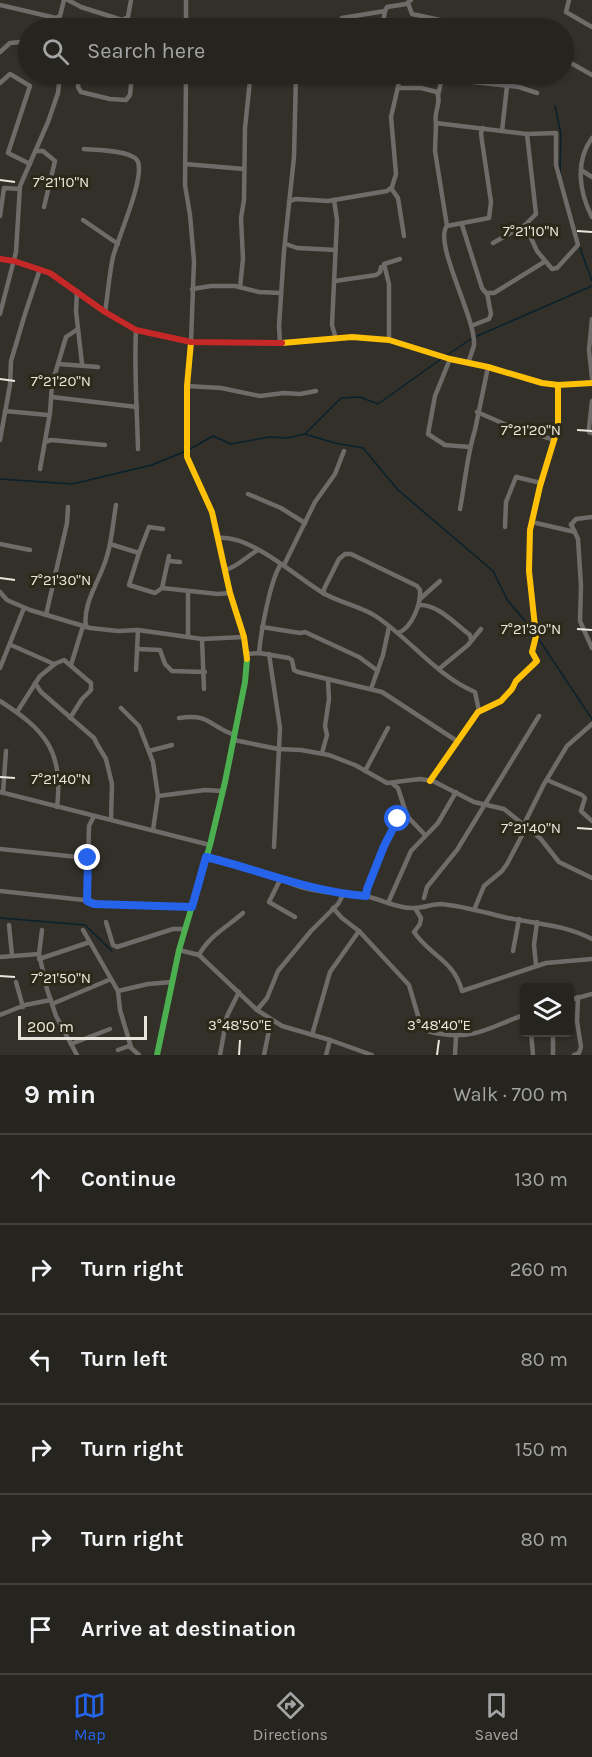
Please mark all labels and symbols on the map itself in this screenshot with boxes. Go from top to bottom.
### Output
text: 7°21'10"N [33,173,89,191]
text: 7°21'10"N [503,222,559,240]
text: 7°21'20"N [31,372,91,390]
text: 7°21'20"N [501,421,561,439]
text: 7°21'30"N [31,571,91,589]
text: 7°21'30"N [501,620,561,638]
text: 7°21'40"N [31,770,91,788]
route start [384,805,410,831]
text: 7°21'40"N [501,819,561,837]
route end [74,844,100,870]
text: 7°21'50"N [31,969,91,987]
scale bar [18,1013,147,1040]
text: 3°48'50"E [208,1016,272,1034]
text: 3°48'40"E [407,1016,471,1034]

